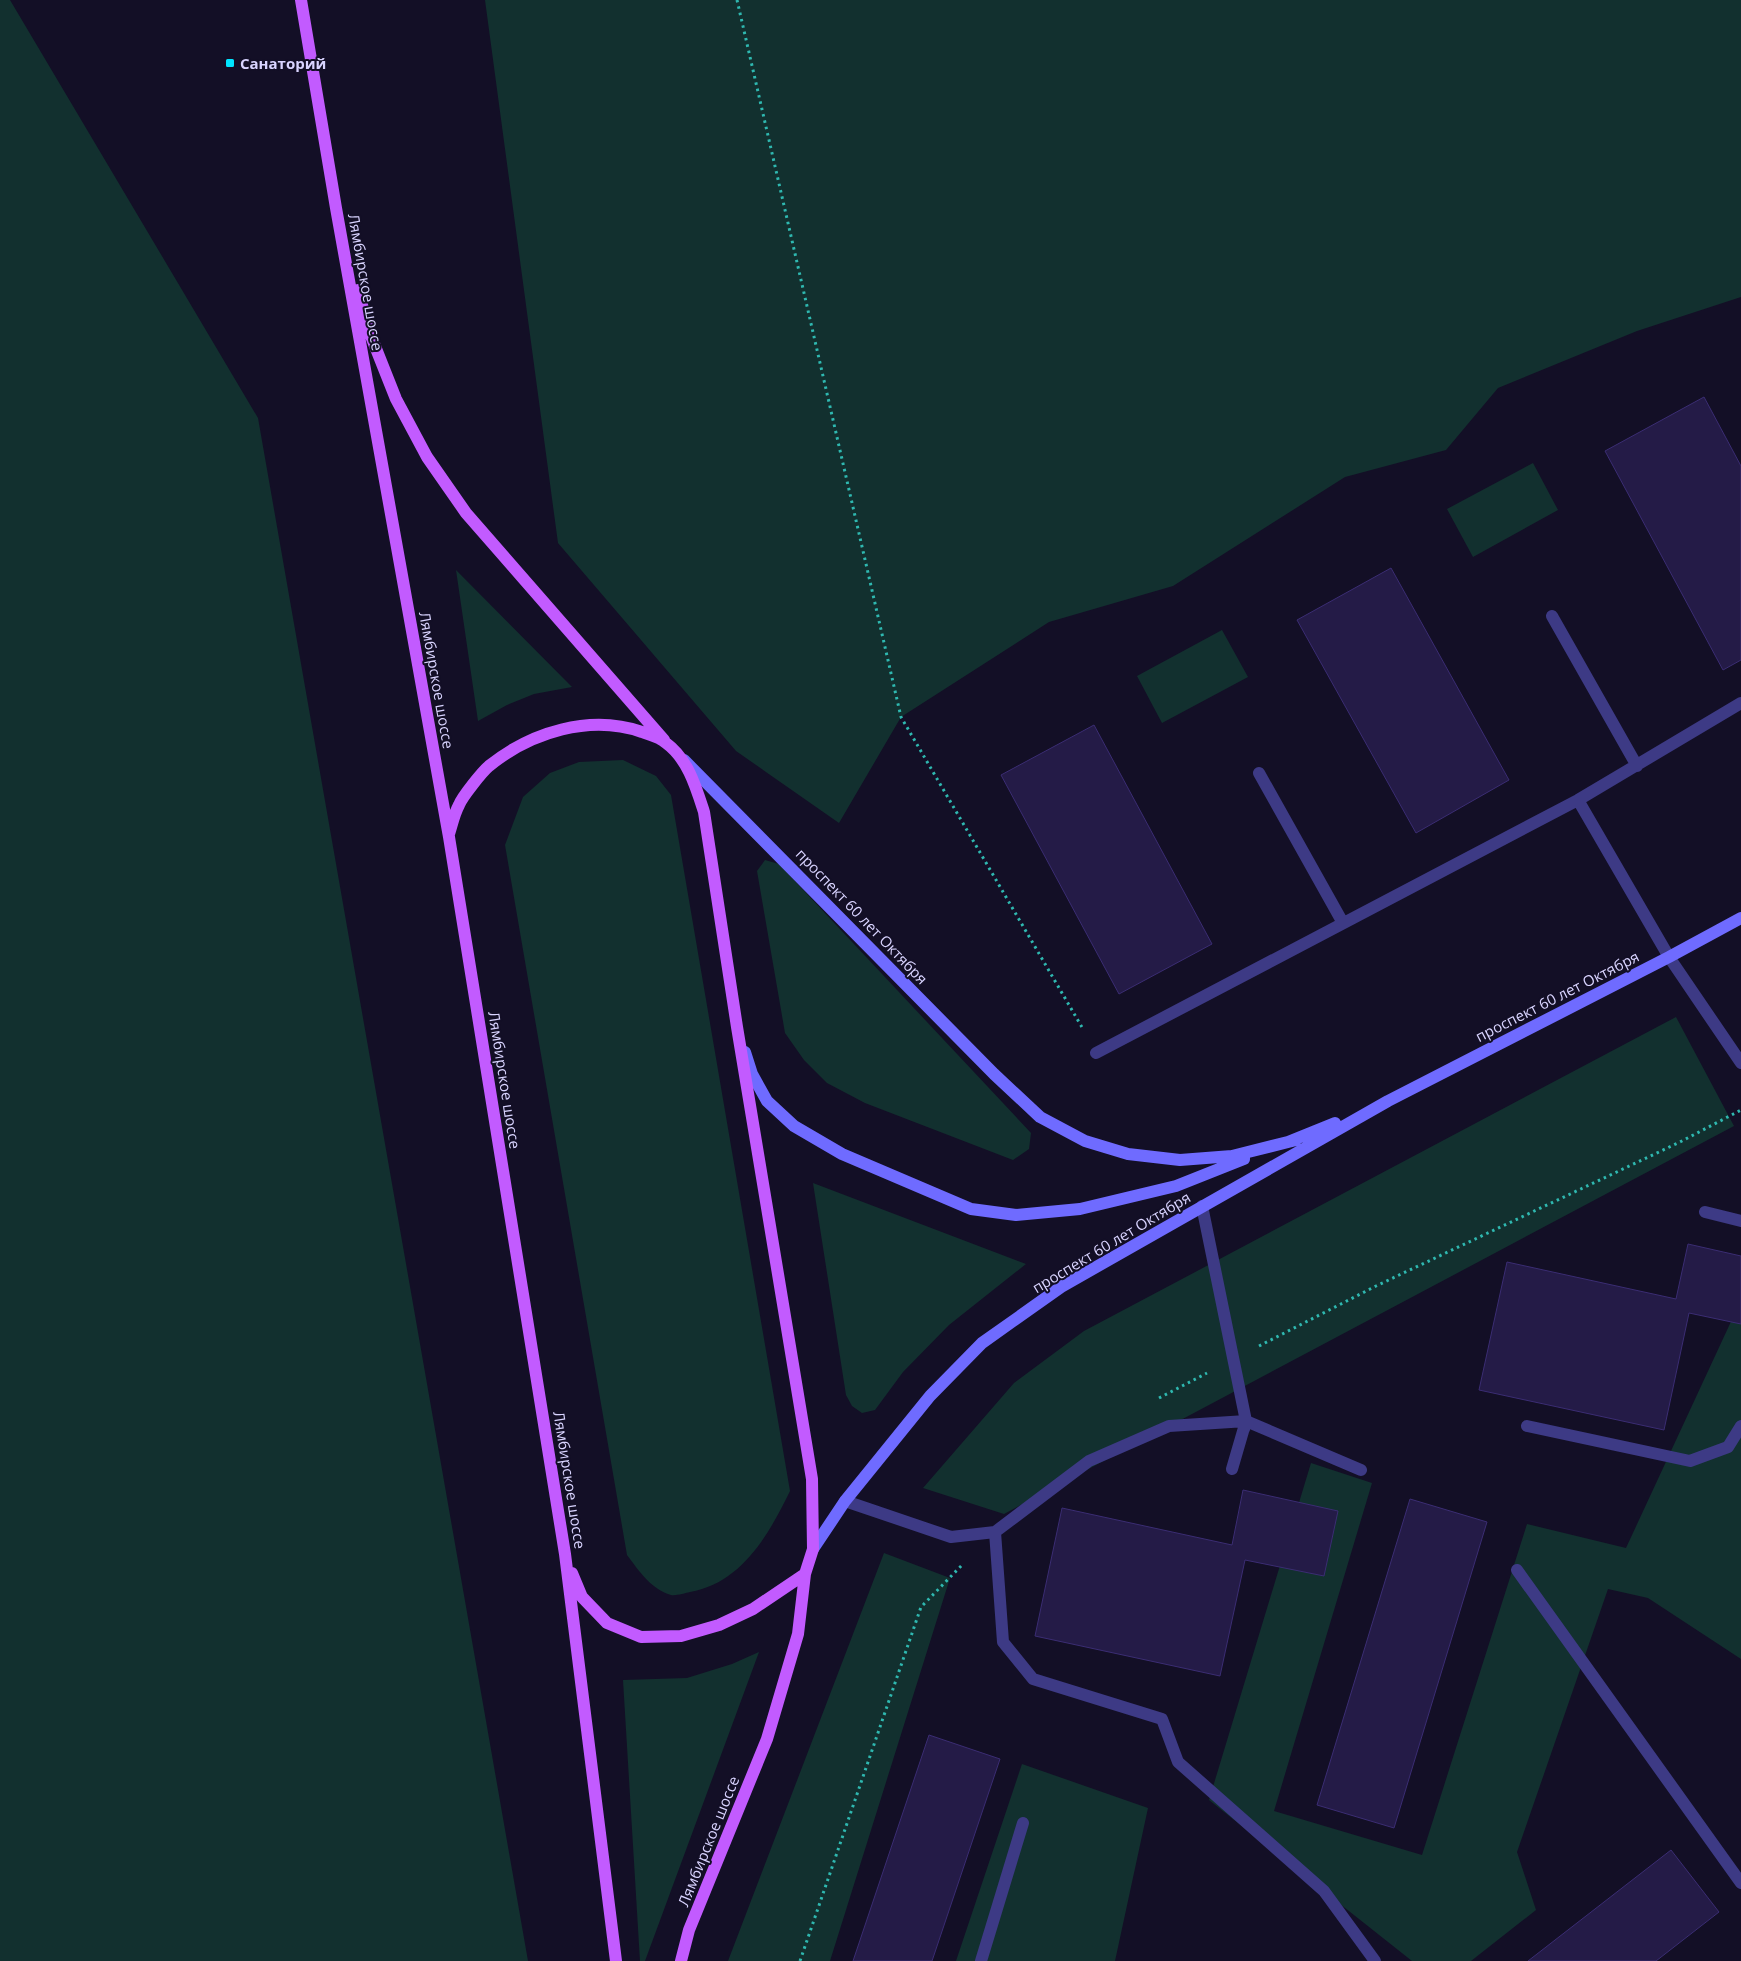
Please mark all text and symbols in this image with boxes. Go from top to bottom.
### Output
place label: Санаторий [240,53,326,73]
marker: Санаторий [224,57,236,69]
street label: Лямбирское шоссе [344,212,388,352]
street label: Лямбирское шоссе [415,610,459,750]
street label: проспект 60 лет Октября [792,844,932,988]
street label: проспект 60 лет Октября [1472,946,1642,1046]
street label: Лямбирское шоссе [484,1010,526,1150]
street label: проспект 60 лет Октября [1028,1187,1194,1297]
street label: Лямбирское шоссе [549,1410,591,1550]
street label: Лямбирское шоссе [673,1773,743,1909]

